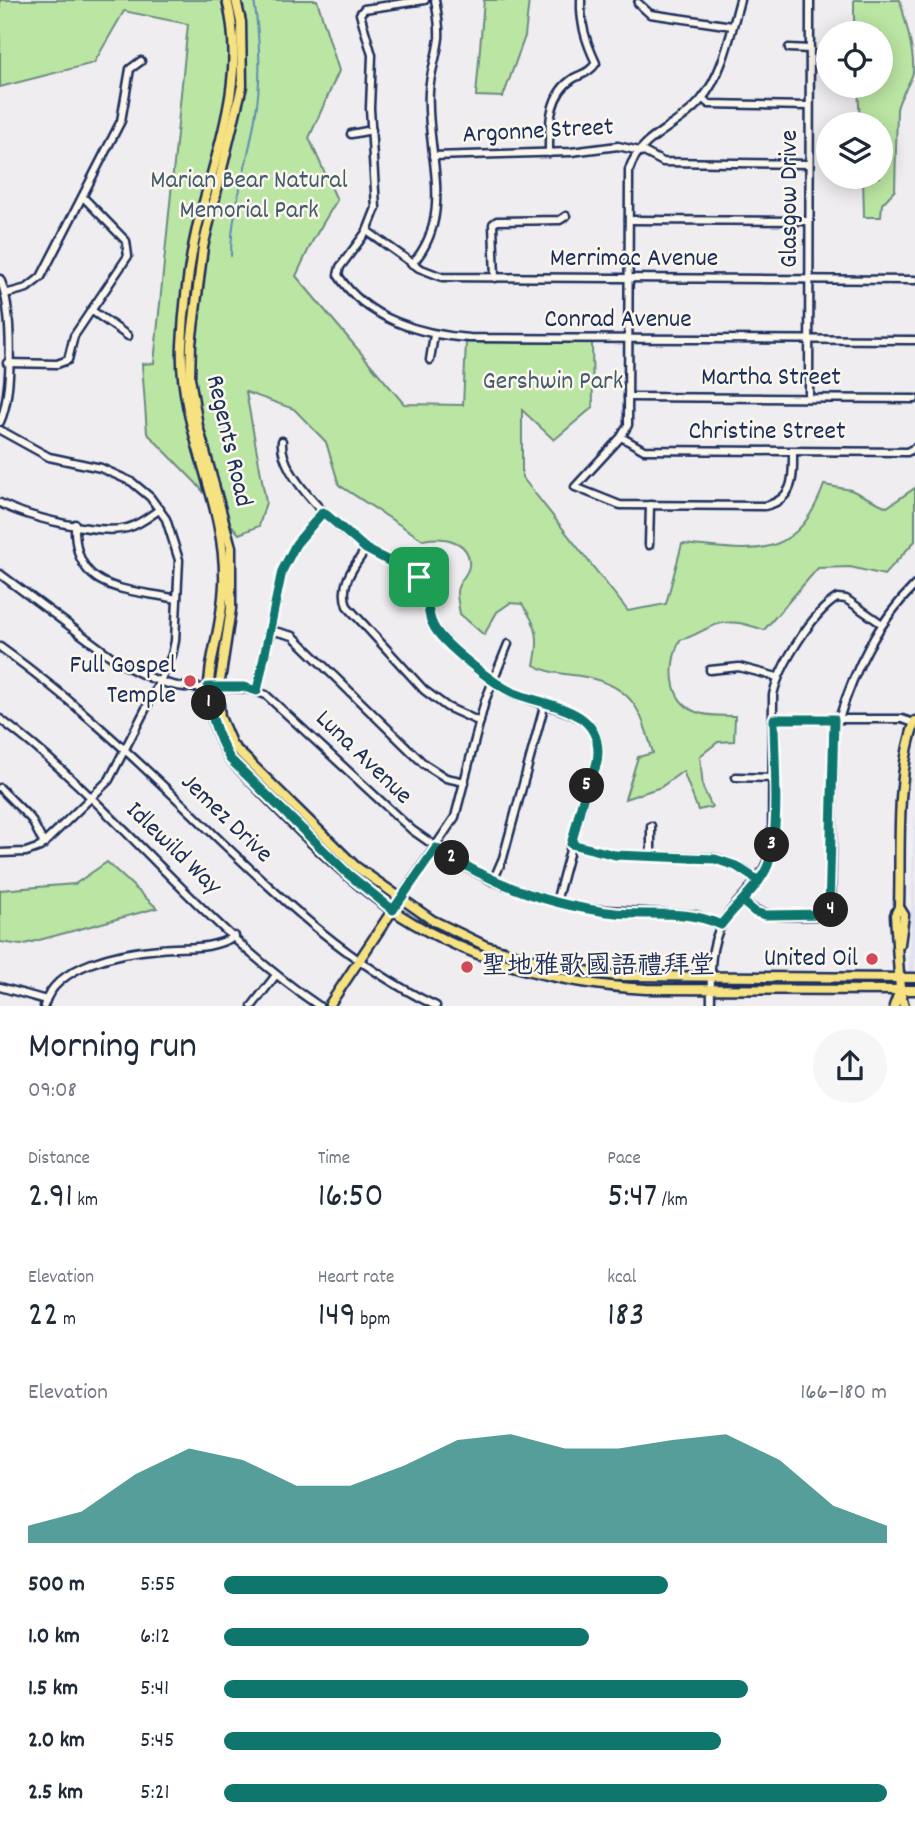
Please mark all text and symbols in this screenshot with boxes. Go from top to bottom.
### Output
map controls [816,21,893,189]
button: locate [816,21,893,98]
street label: Argonne Street [461,110,615,154]
button: layers [816,112,893,189]
street label: Glasgow Drive [772,130,809,268]
park label: Marian Bear Natural Memorial Park [150,163,348,230]
street label: Merrimac Avenue [550,241,718,278]
street label: Conrad Avenue [544,302,692,339]
street label: Martha Street [701,360,841,397]
park label: Gershwin Park [483,364,623,401]
street label: Regents Road [195,372,261,510]
street label: Christine Street [688,414,846,451]
pin [389,547,449,607]
icon: arrive [400,558,438,596]
place label: Full Gospel Temple [70,648,176,715]
marker: Full Gospel Temple [182,673,198,689]
pin: 1 [192,686,227,720]
text: 1 [206,689,211,716]
street label: Luna Avenue [306,702,420,814]
street label: Jemez Drive [171,765,281,873]
pin: 5 [570,768,604,804]
text: 5 [582,772,591,799]
street label: Idlewild Way [116,794,230,905]
pin: 3 [754,828,790,862]
text: 3 [767,831,776,858]
pin: 2 [434,840,470,876]
text: 2 [447,844,456,871]
pin: 4 [814,892,848,928]
text: 4 [827,896,834,923]
place label: United Oil [764,941,858,978]
place label: 聖地雅歌國語禮拜堂 [481,949,715,986]
marker: United Oil [864,951,880,967]
marker: 聖地雅歌國語禮拜堂 [459,959,475,975]
text: Morning run [28,1021,197,1076]
button: share [813,1029,887,1103]
text: 09:08 [28,1075,77,1108]
text: Distance [28,1146,90,1173]
text: Time [318,1146,350,1173]
text: Pace [607,1146,641,1173]
text: 2.91 [28,1173,73,1223]
text: 16:50 [318,1173,384,1223]
text: 5:47 [607,1173,657,1223]
text: km [73,1188,98,1215]
text: /km [657,1188,688,1215]
text: Elevation [28,1265,94,1292]
text: Heart rate [318,1265,394,1292]
text: kcal [607,1265,636,1292]
text: 22 [28,1292,59,1342]
text: 149 [318,1292,356,1342]
text: 183 [607,1292,645,1342]
text: m [59,1307,76,1334]
text: bpm [356,1307,390,1334]
text: Elevation [28,1377,108,1410]
text: 166–180 m [800,1377,887,1410]
text: 500 m [28,1569,85,1602]
text: 5:55 [140,1569,176,1602]
text: 1.0 km [28,1621,80,1654]
text: 6:12 [140,1621,170,1654]
text: 1.5 km [28,1673,78,1706]
text: 5:41 [140,1673,169,1706]
text: 2.0 km [28,1725,85,1758]
text: 5:45 [140,1725,175,1758]
text: 2.5 km [28,1777,83,1810]
text: 5:21 [140,1777,170,1810]

